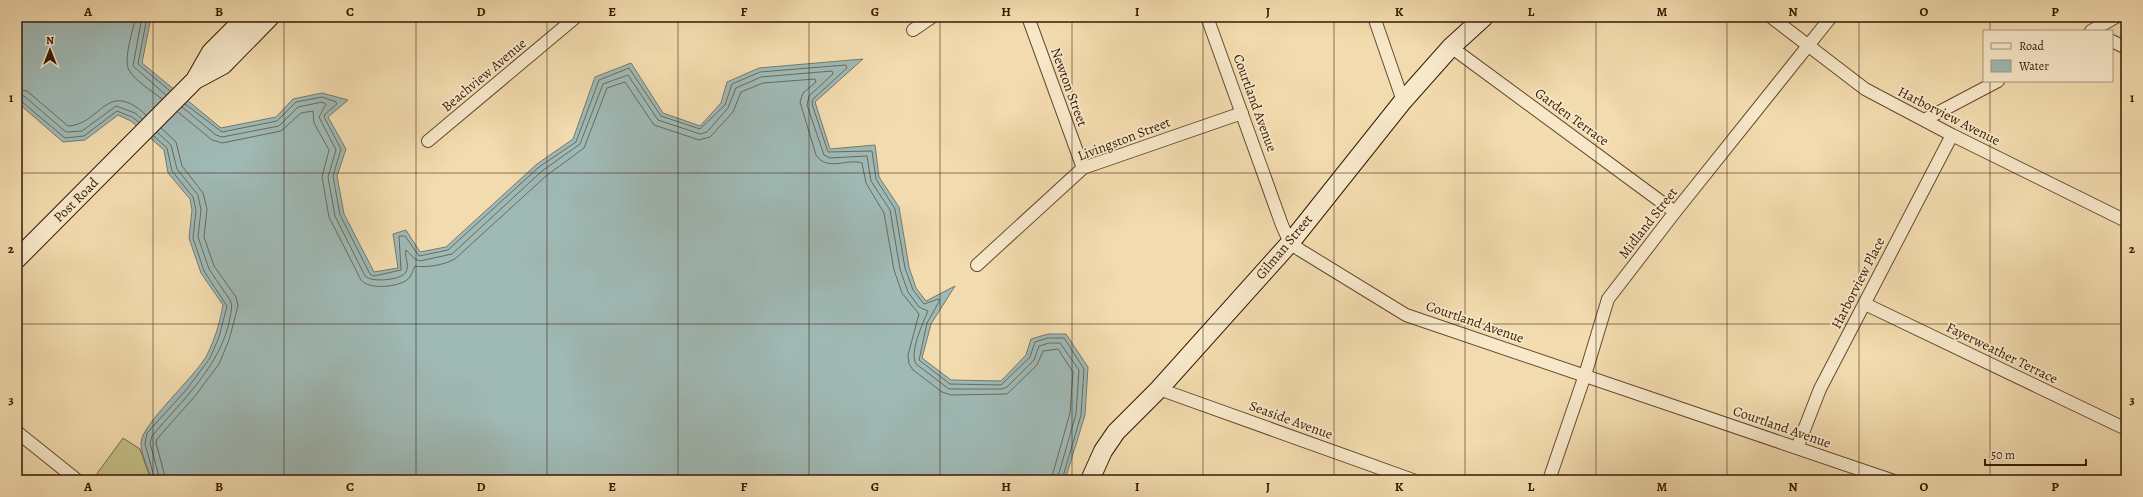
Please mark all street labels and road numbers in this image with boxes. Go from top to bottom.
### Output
street label: Beachview Avenue [438,34,530,116]
street label: Newton Street [1046,45,1092,129]
street label: Courtland Avenue [1229,52,1281,154]
street label: Harborview Avenue [1895,82,2003,150]
street label: Garden Terrace [1531,84,1613,150]
street label: Livingston Street [1075,112,1174,165]
street label: Post Road [49,173,103,227]
street label: Midland Street [1614,183,1682,263]
street label: Gilman Street [1251,210,1317,284]
street label: Harborview Place [1827,234,1889,332]
street label: Courtland Avenue [1423,296,1527,348]
street label: Fayerweather Terrace [1943,318,2061,388]
street label: Seaside Avenue [1247,396,1335,444]
street label: Courtland Avenue [1730,401,1834,453]

